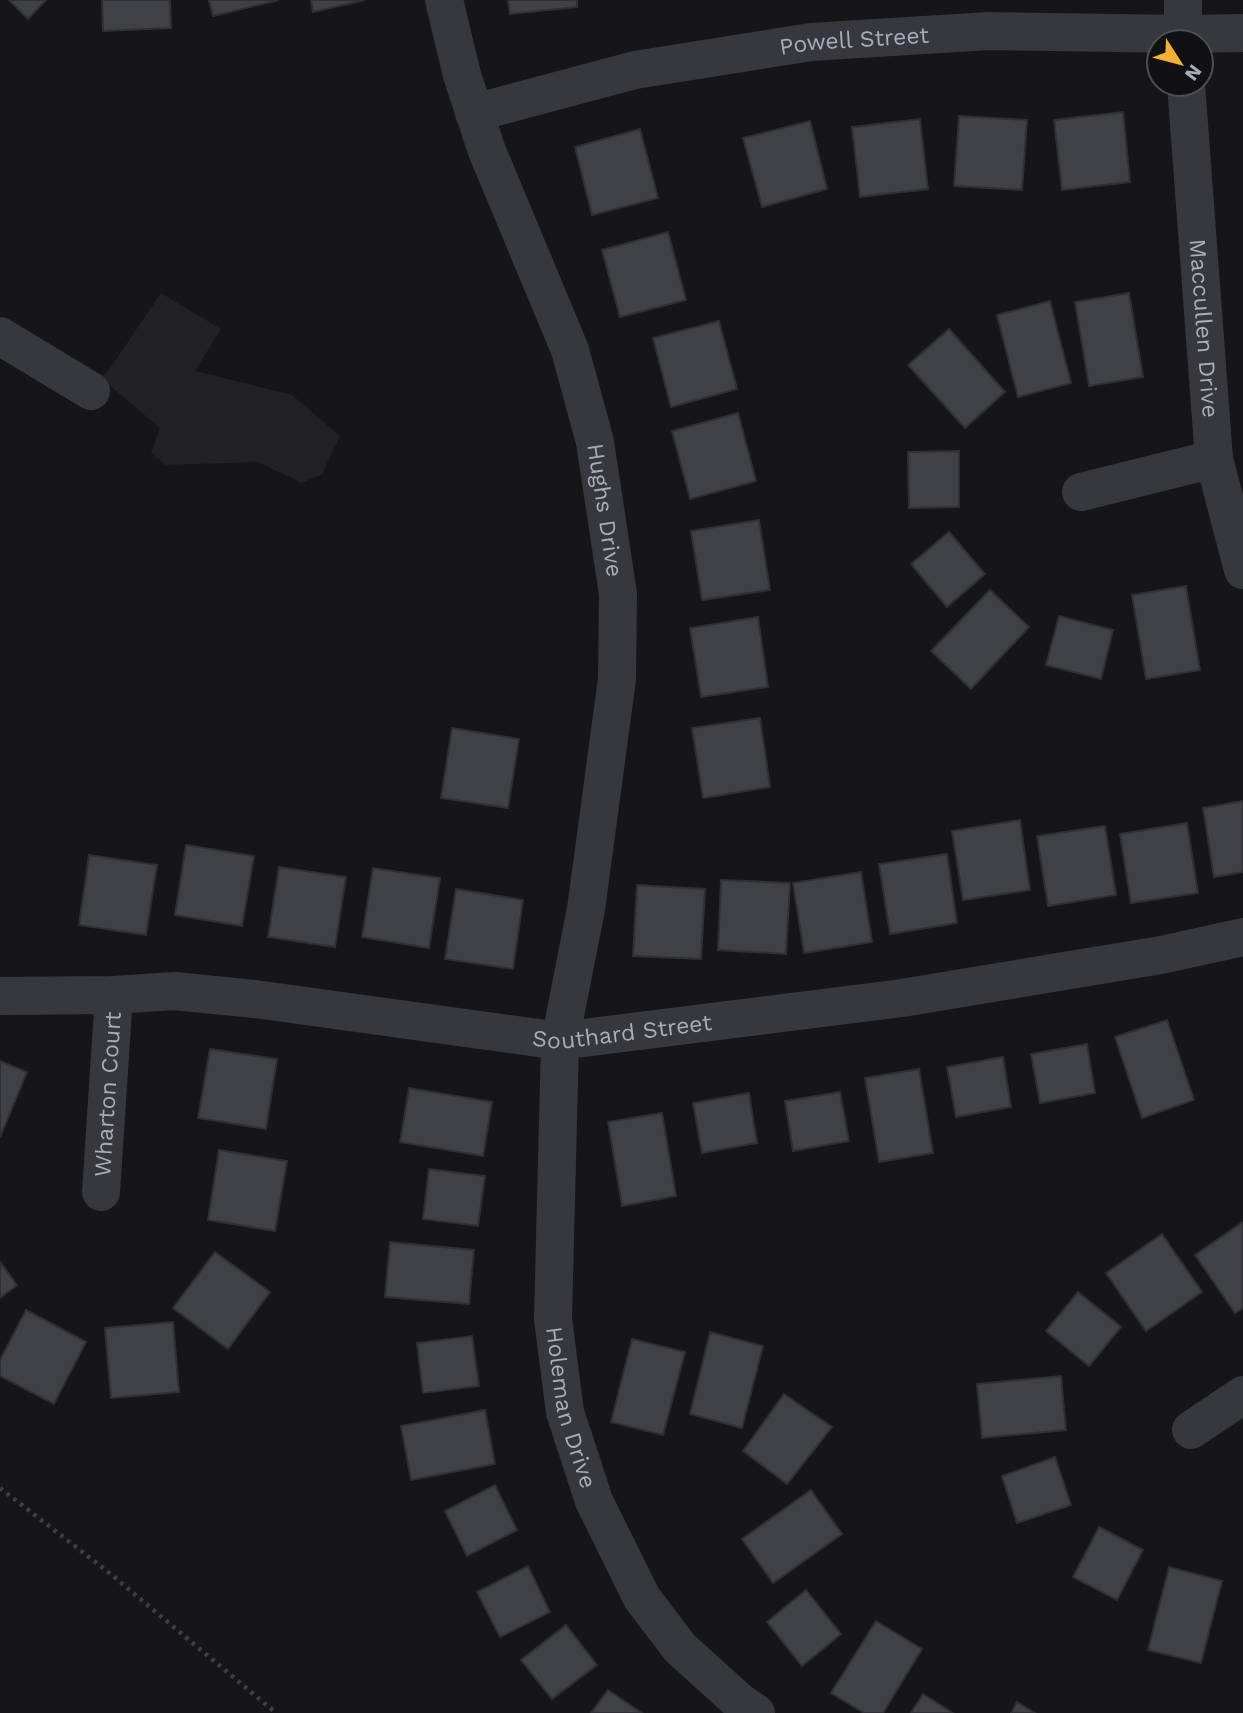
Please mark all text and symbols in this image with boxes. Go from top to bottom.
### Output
street label: Powell Street [778,22,930,61]
north arrow [1145,28,1215,98]
text: N [1180,60,1207,85]
street label: Maccullen Drive [1184,238,1224,419]
street label: Hughs Drive [581,442,628,579]
street label: Southard Street [531,1009,714,1055]
street label: Wharton Court [89,1010,127,1178]
street label: Holeman Drive [540,1325,602,1492]

